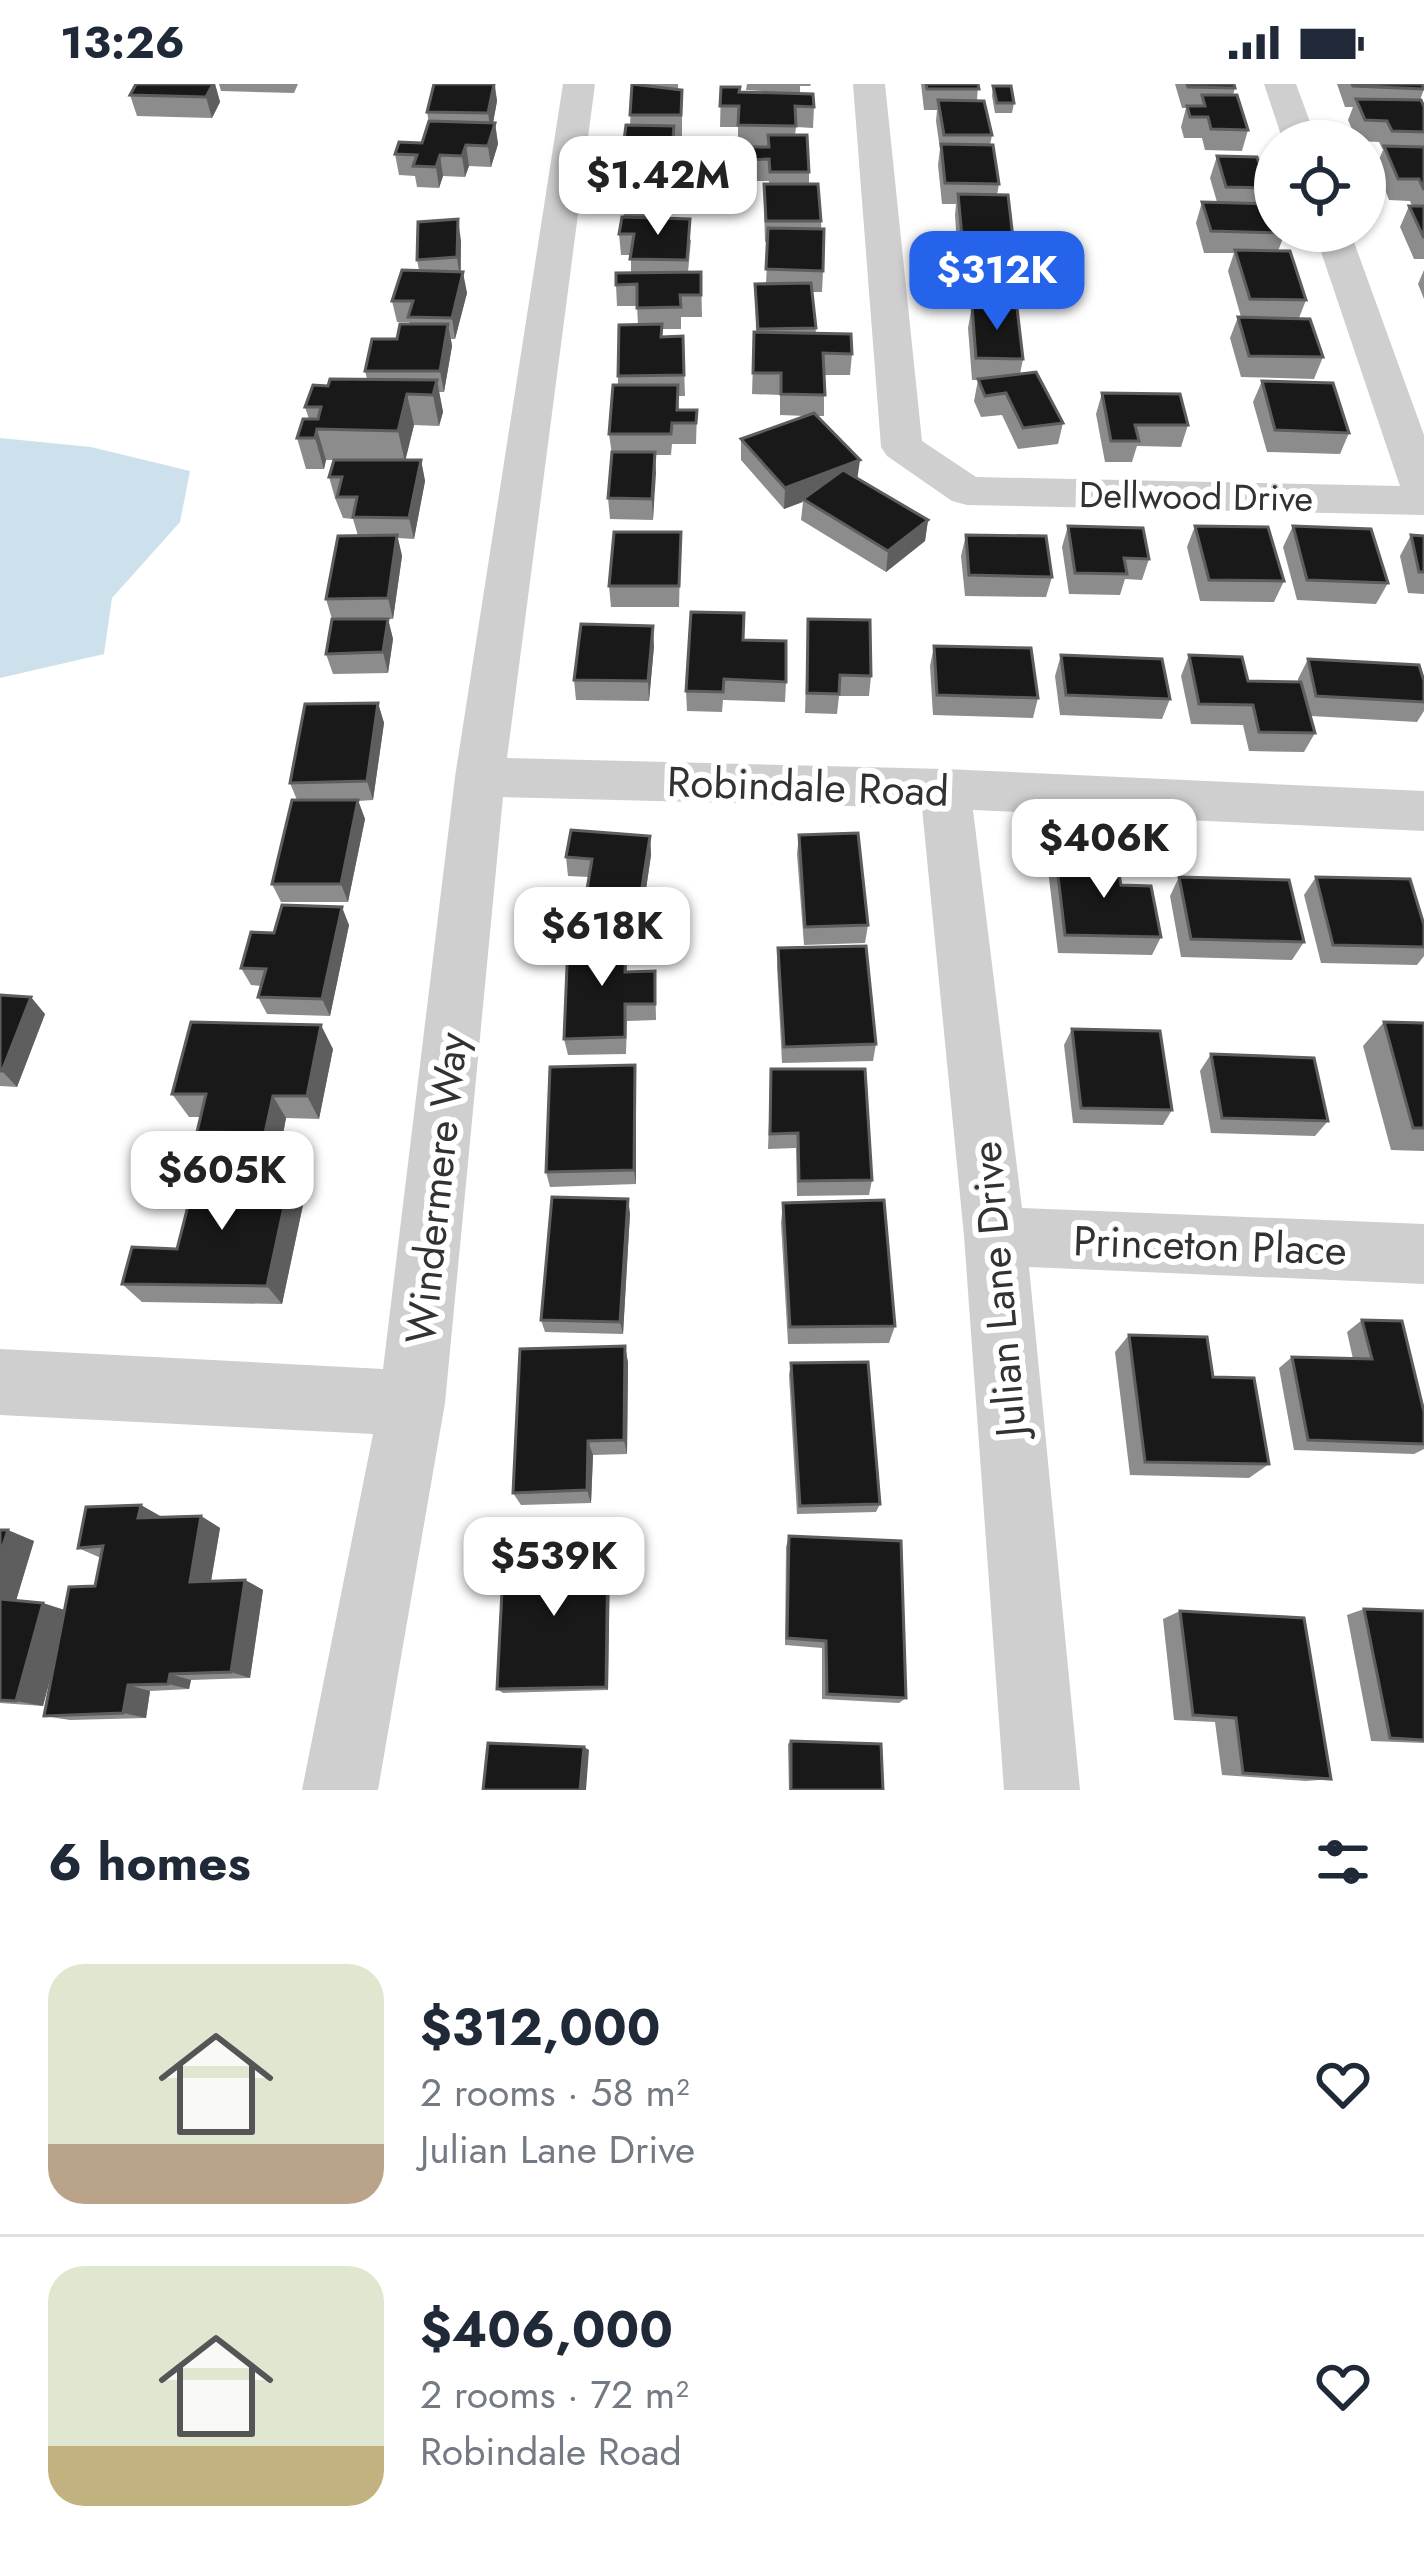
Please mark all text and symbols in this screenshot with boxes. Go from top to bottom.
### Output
text: 13:26 [60,10,185,75]
map controls [1254,120,1386,252]
button: locate [1254,120,1386,252]
pin: $1.42M [560,136,756,238]
text: $1.42M [586,146,730,203]
pin: $312K [913,231,1081,333]
text: $312K [936,241,1058,298]
street label: Dellwood Drive [1078,468,1314,524]
street label: Robindale Road [666,751,950,822]
pin: $406K [1020,799,1188,901]
text: $406K [1039,809,1169,866]
pin: $618K [518,887,686,989]
text: $618K [541,897,663,954]
street label: Windermere Way [390,1029,483,1347]
pin: $605K [138,1131,306,1233]
street label: Julian Lane Drive [955,1139,1042,1444]
text: $605K [158,1141,286,1198]
street label: Princeton Place [1072,1210,1348,1281]
pin: $539K [470,1517,638,1619]
text: $539K [491,1527,617,1584]
text: 6 homes [48,1825,251,1899]
icon: filters [1310,1829,1376,1895]
text: $312,000 [420,1990,661,2064]
icon: home [144,2012,288,2156]
icon: heart [1310,2051,1376,2117]
text: 2 rooms · 58 m² [420,2064,689,2121]
text: Julian Lane Drive [420,2121,695,2178]
text: $406,000 [420,2292,673,2366]
icon: home [144,2314,288,2458]
icon: heart [1310,2353,1376,2419]
text: 2 rooms · 72 m² [420,2366,689,2423]
text: Robindale Road [420,2423,682,2480]

